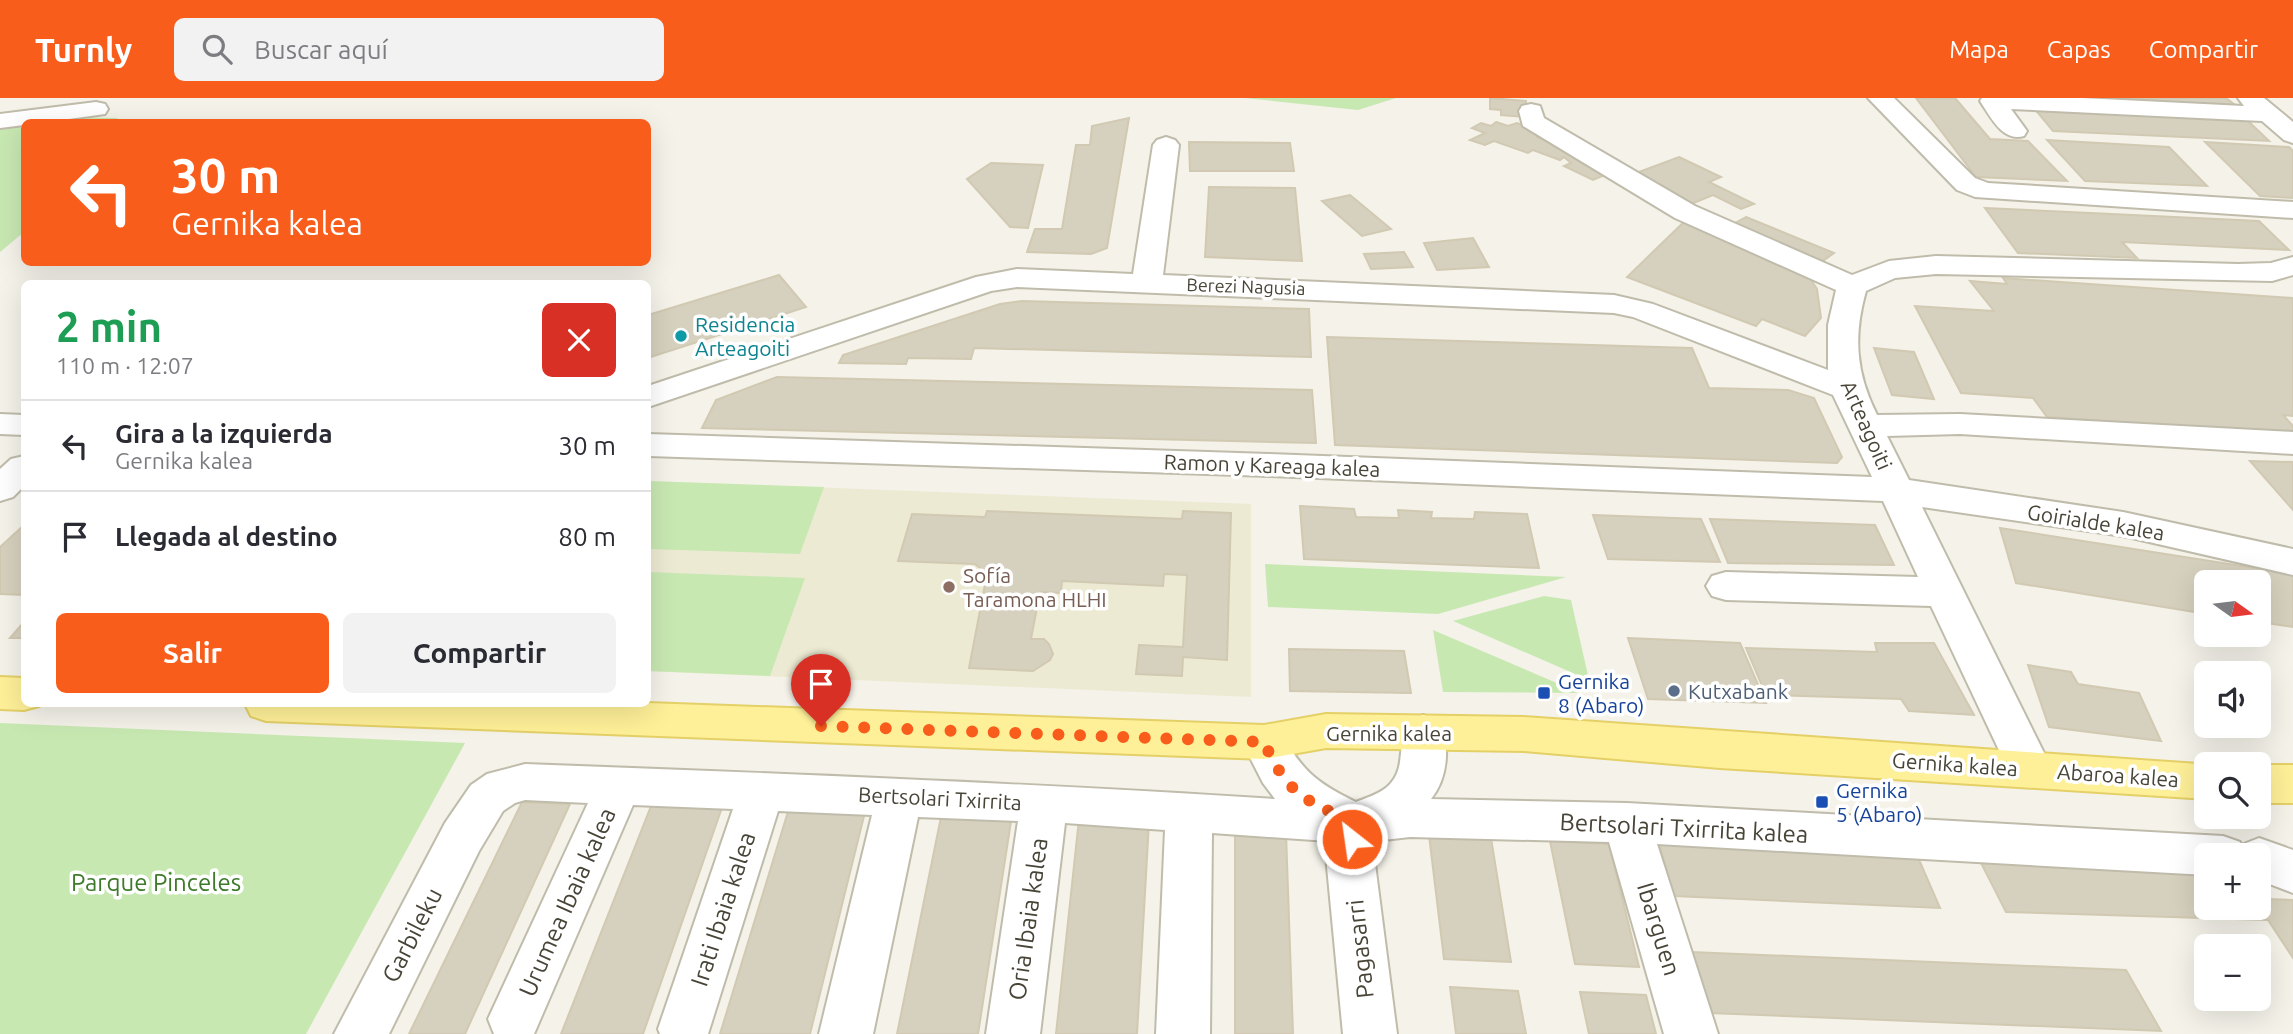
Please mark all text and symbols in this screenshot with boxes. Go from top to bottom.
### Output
search box [174,18,664,81]
icon: search [198,30,236,68]
text: Turnly [35,31,132,68]
text: Buscar aquí [254,35,388,64]
text: Mapa [1949,36,2009,63]
text: Capas [2047,36,2111,63]
text: Compartir [2149,36,2258,63]
icon: left [56,147,147,238]
text: 30 m [171,147,280,202]
text: Gernika kalea [171,205,363,241]
street label: Berezi Nagusia [1186,274,1306,298]
text: 2 min [56,303,162,350]
button: close [542,303,616,377]
place label: Residencia Arteagoiti [695,312,795,360]
marker: Residencia Arteagoiti [673,328,689,344]
text: 110 m · 12:07 [56,353,194,378]
street label: Arteagoiti [1837,377,1897,473]
text: Gira a la izquierda [115,419,333,448]
icon: left [56,427,94,465]
text: 30 m [558,431,616,460]
text: Gernika kalea [115,448,253,473]
street label: Ramon y Kareaga kalea [1163,449,1381,481]
street label: Goirialde kalea [2026,499,2166,545]
icon: arrive [56,518,94,556]
text: Llegada al destino [115,522,338,551]
text: 80 m [558,522,616,551]
place label: Sofía Taramona HLHI [963,563,1107,611]
north arrow [2194,570,2272,648]
map controls [2194,570,2271,1011]
marker: Sofía Taramona HLHI [941,579,957,595]
button: Salir [56,613,329,693]
button: Compartir [343,613,616,693]
pin [791,654,851,726]
button: sound [2194,661,2271,738]
icon: arrive [802,665,840,703]
place label: Gernika 8 (Abaro) [1558,669,1644,717]
place label: Kutxabank [1688,679,1789,703]
marker: Kutxabank [1666,683,1682,699]
marker: Gernika 8 (Abaro) [1536,685,1552,701]
street label: Gernika kalea [1326,721,1452,745]
street label: Gernika kalea [1891,748,2019,780]
button: search [2194,752,2271,829]
street label: Abaroa kalea [2056,759,2180,791]
place label: Gernika 5 (Abaro) [1836,778,1922,826]
street label: Bertsolari Txirrita [858,782,1022,814]
marker: Gernika 5 (Abaro) [1814,794,1830,810]
position arrow [1315,802,1389,876]
street label: Urumea Ibaia kalea [513,804,621,1000]
street label: Bertsolari Txirrita kalea [1559,808,1809,848]
street label: Irati Ibaia kalea [685,828,761,990]
street label: Oria Ibaia kalea [1003,836,1053,1002]
button: + [2194,843,2271,920]
park label: Parque Pinceles [71,869,241,896]
street label: Ibarguen [1632,879,1686,979]
street label: Garbileku [377,883,447,987]
street label: Pagasarri [1341,898,1379,1000]
button: − [2194,934,2271,1011]

